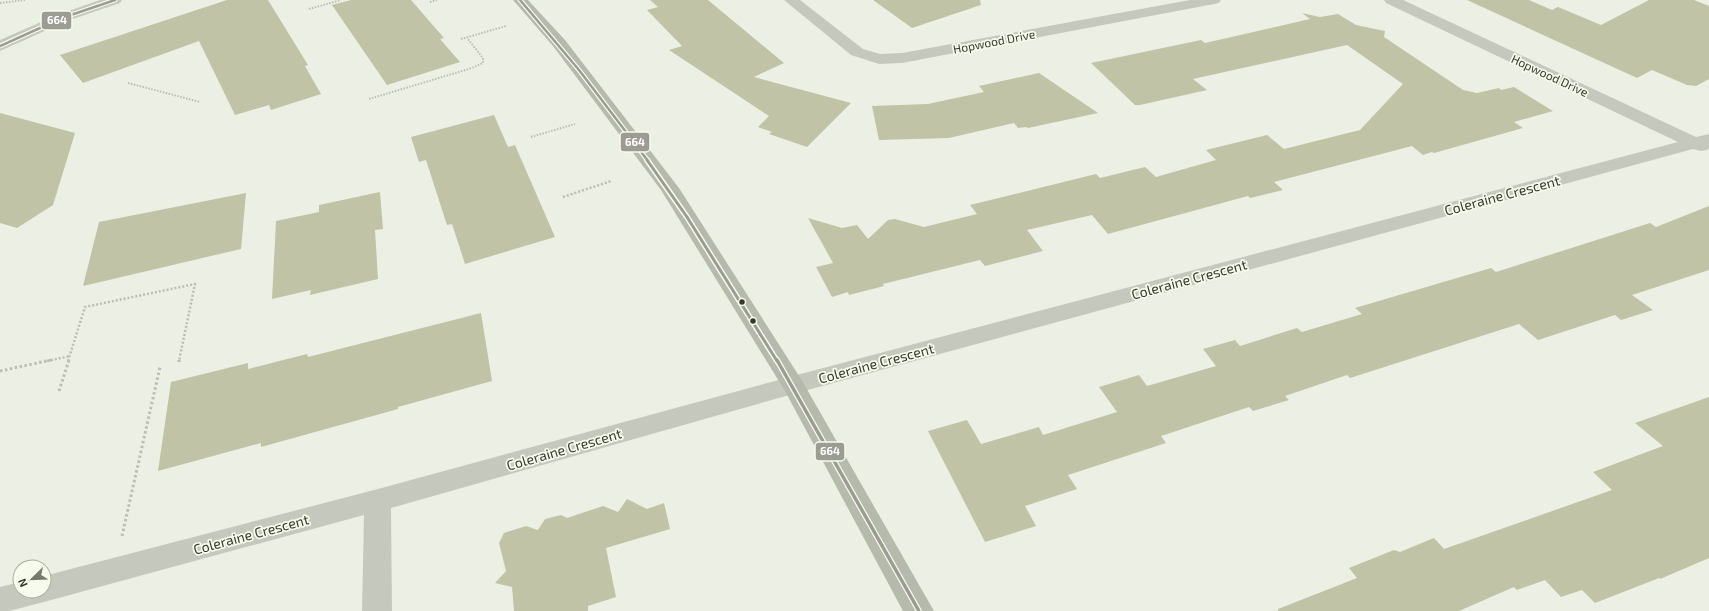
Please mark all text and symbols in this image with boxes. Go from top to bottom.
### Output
line badge: 664 [41,11,72,30]
text: 664 [47,13,67,26]
street label: Hopwood Drive [952,26,1036,56]
street label: Hopwood Drive [1509,51,1591,99]
line badge: 664 [620,132,650,152]
text: 664 [625,135,645,148]
street label: Coleraine Crescent [1442,171,1562,219]
street label: Coleraine Crescent [1129,255,1249,303]
unlabelled marker [737,297,747,307]
unlabelled marker [748,316,758,326]
street label: Coleraine Crescent [816,339,936,387]
street label: Coleraine Crescent [504,424,624,474]
line badge: 664 [815,442,845,461]
text: 664 [820,444,840,457]
street label: Coleraine Crescent [191,510,311,558]
north arrow [12,559,52,599]
text: N [15,577,30,589]

